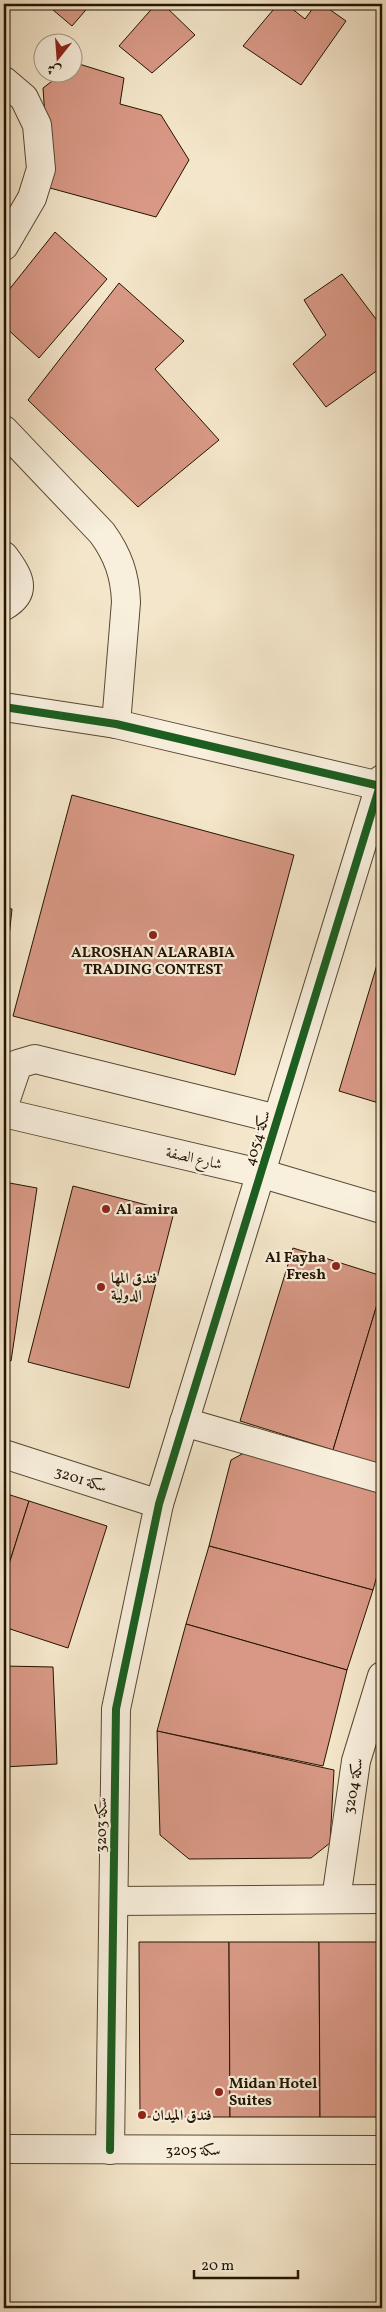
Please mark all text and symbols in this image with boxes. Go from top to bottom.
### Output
north arrow [32,32,82,82]
text: ش [45,58,64,80]
marker: ALROSHAN ALARABIA TRADING CONTEST [147,929,159,941]
place label: ALROSHAN ALARABIA TRADING CONTEST [71,943,235,981]
street label: سكة 4054 [240,1108,277,1169]
street label: شارع الصفة [163,1143,224,1177]
place label: Al amira [116,1200,178,1221]
marker: Al amira [100,1203,112,1215]
place label: Al Fayha Fresh [265,1248,326,1286]
marker: Al Fayha Fresh [330,1260,342,1272]
place label: فندق المها الدولية [111,1269,157,1307]
marker: فندق المها الدولية [95,1281,107,1293]
street label: سكة 3201 [52,1462,109,1499]
street label: سكة 3204 [339,1757,370,1816]
street label: سكة 3203 [92,1797,113,1853]
place label: Midan Hotel Suites [229,2074,317,2112]
marker: Midan Hotel Suites [213,2086,225,2098]
place label: فندق الميدان [152,2106,212,2127]
marker: فندق الميدان [136,2109,148,2121]
street label: سكة 3205 [165,2141,221,2162]
scale bar [194,2247,297,2279]
text: 20 m [201,2256,234,2277]

